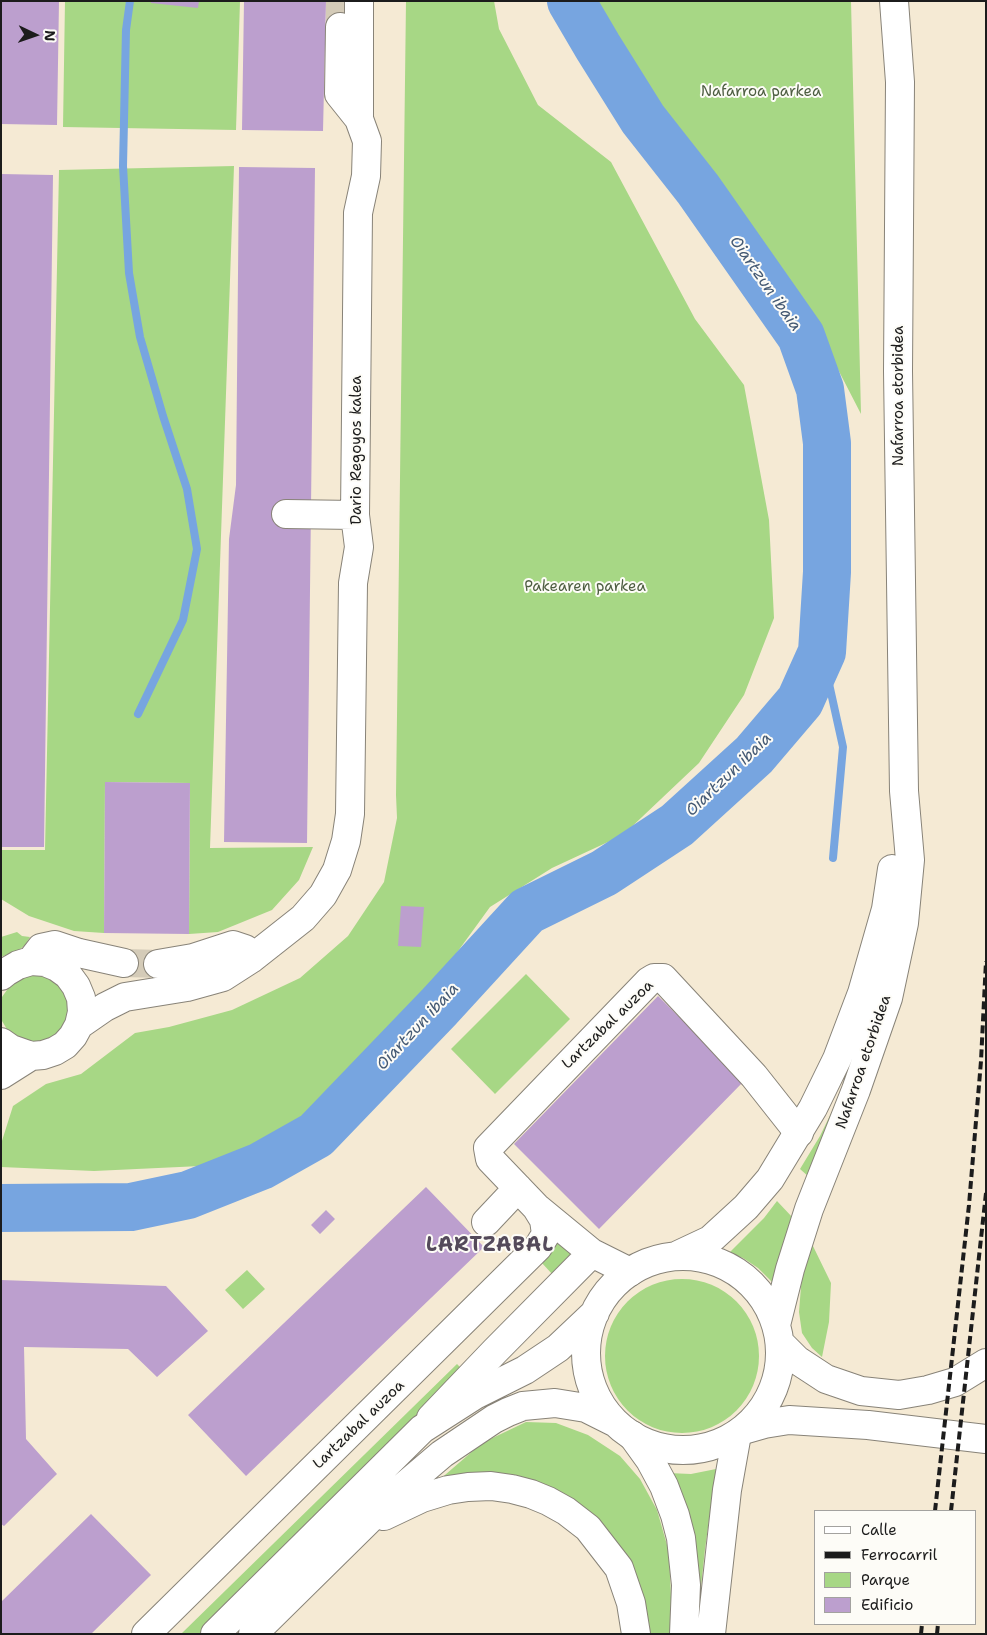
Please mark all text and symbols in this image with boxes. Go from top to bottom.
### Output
north arrow [10,10,60,60]
text: N [41,30,59,42]
park label: Nafarroa parkea [701,83,821,101]
water label: Oiartzun ibaia [725,233,805,335]
street label: Nafarroa etorbidea [890,326,908,466]
street label: Dario Regoyos kalea [348,375,366,525]
park label: Pakearen parkea [524,578,646,596]
water label: Oiartzun ibaia [682,729,776,821]
street label: Lartzabal auzoa [559,977,657,1073]
water label: Oiartzun ibaia [373,980,463,1074]
street label: Nafarroa etorbidea [833,993,895,1131]
district label: LARTZABAL [425,1234,555,1258]
street label: Lartzabal auzoa [310,1377,408,1473]
legend [814,1510,977,1625]
text: Calle [861,1520,897,1540]
text: Ferrocarril [861,1545,937,1565]
text: Parque [861,1570,910,1590]
text: Edificio [861,1595,913,1615]

